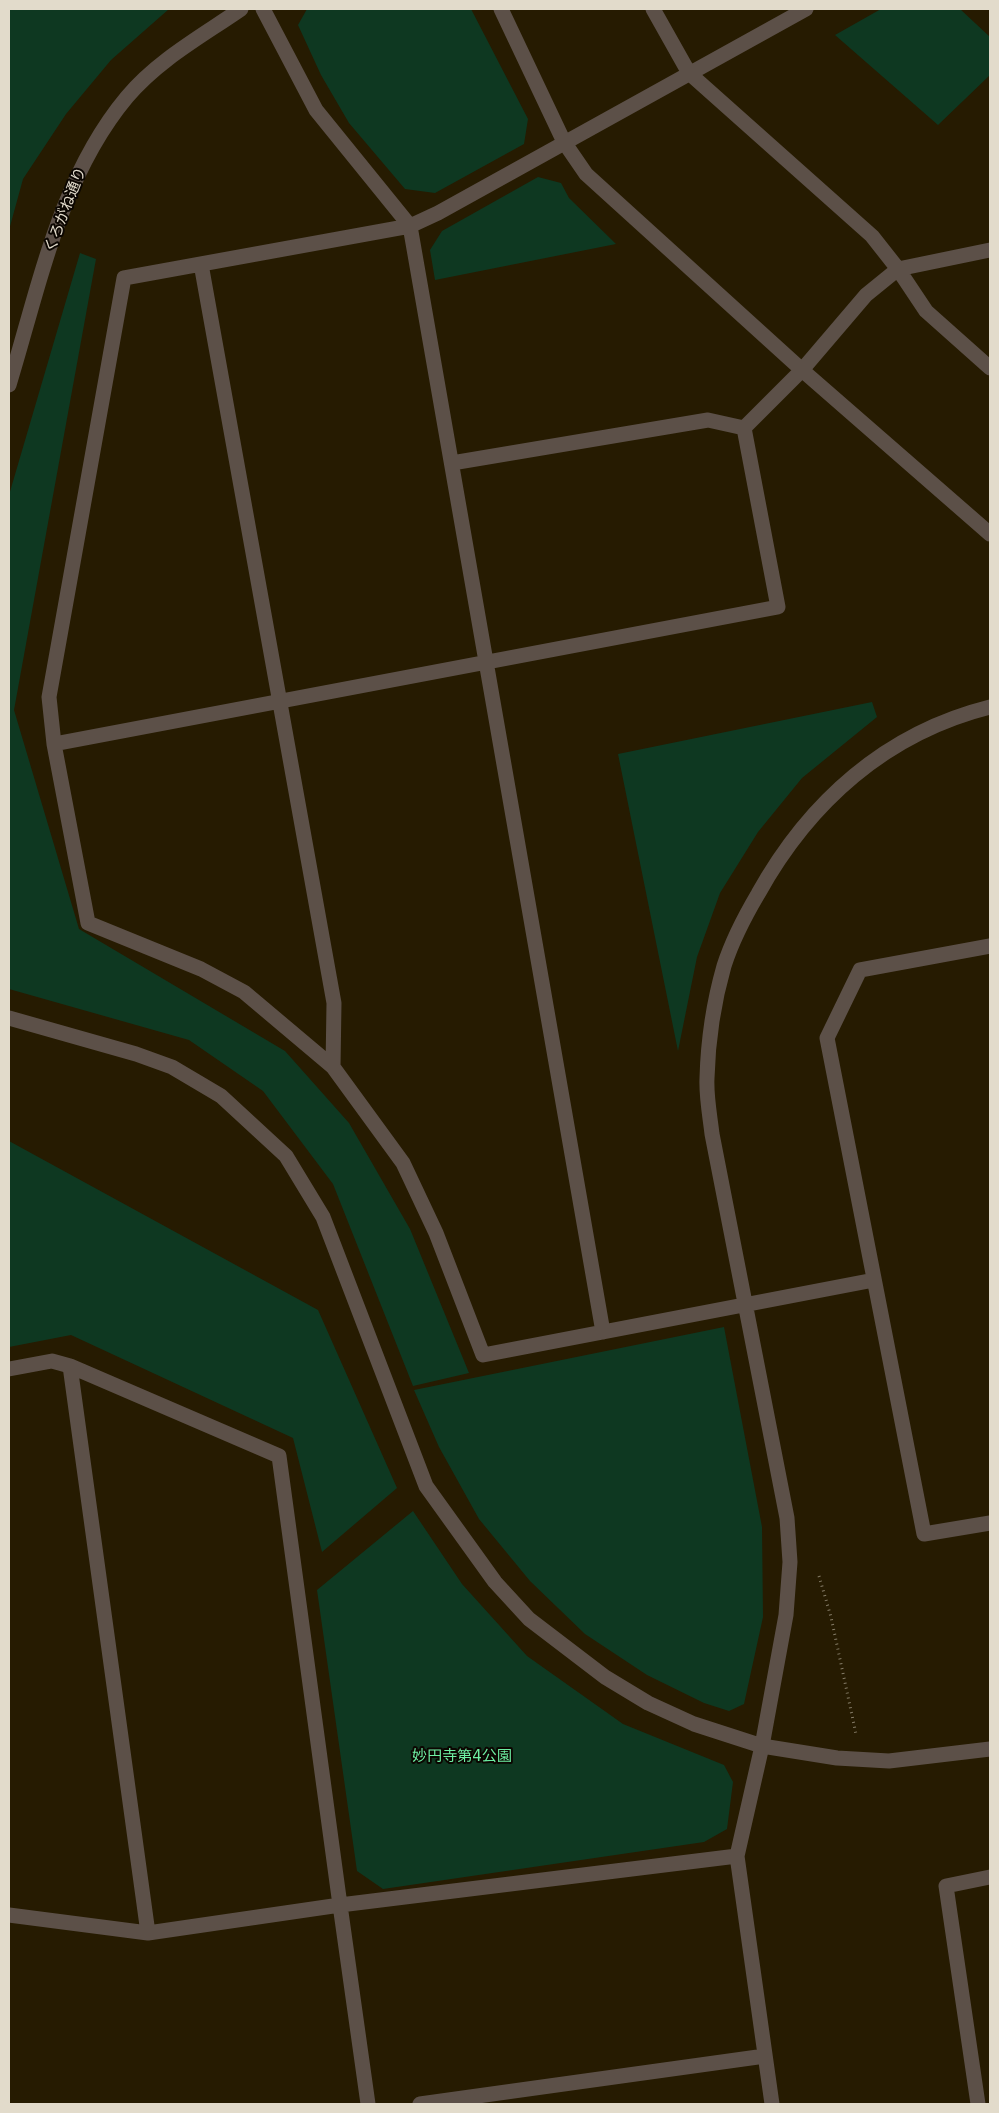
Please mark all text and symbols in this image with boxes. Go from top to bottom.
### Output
street label: くろがね通り [41,165,91,255]
park label: 妙円寺第4公園 [412,1748,512,1766]

